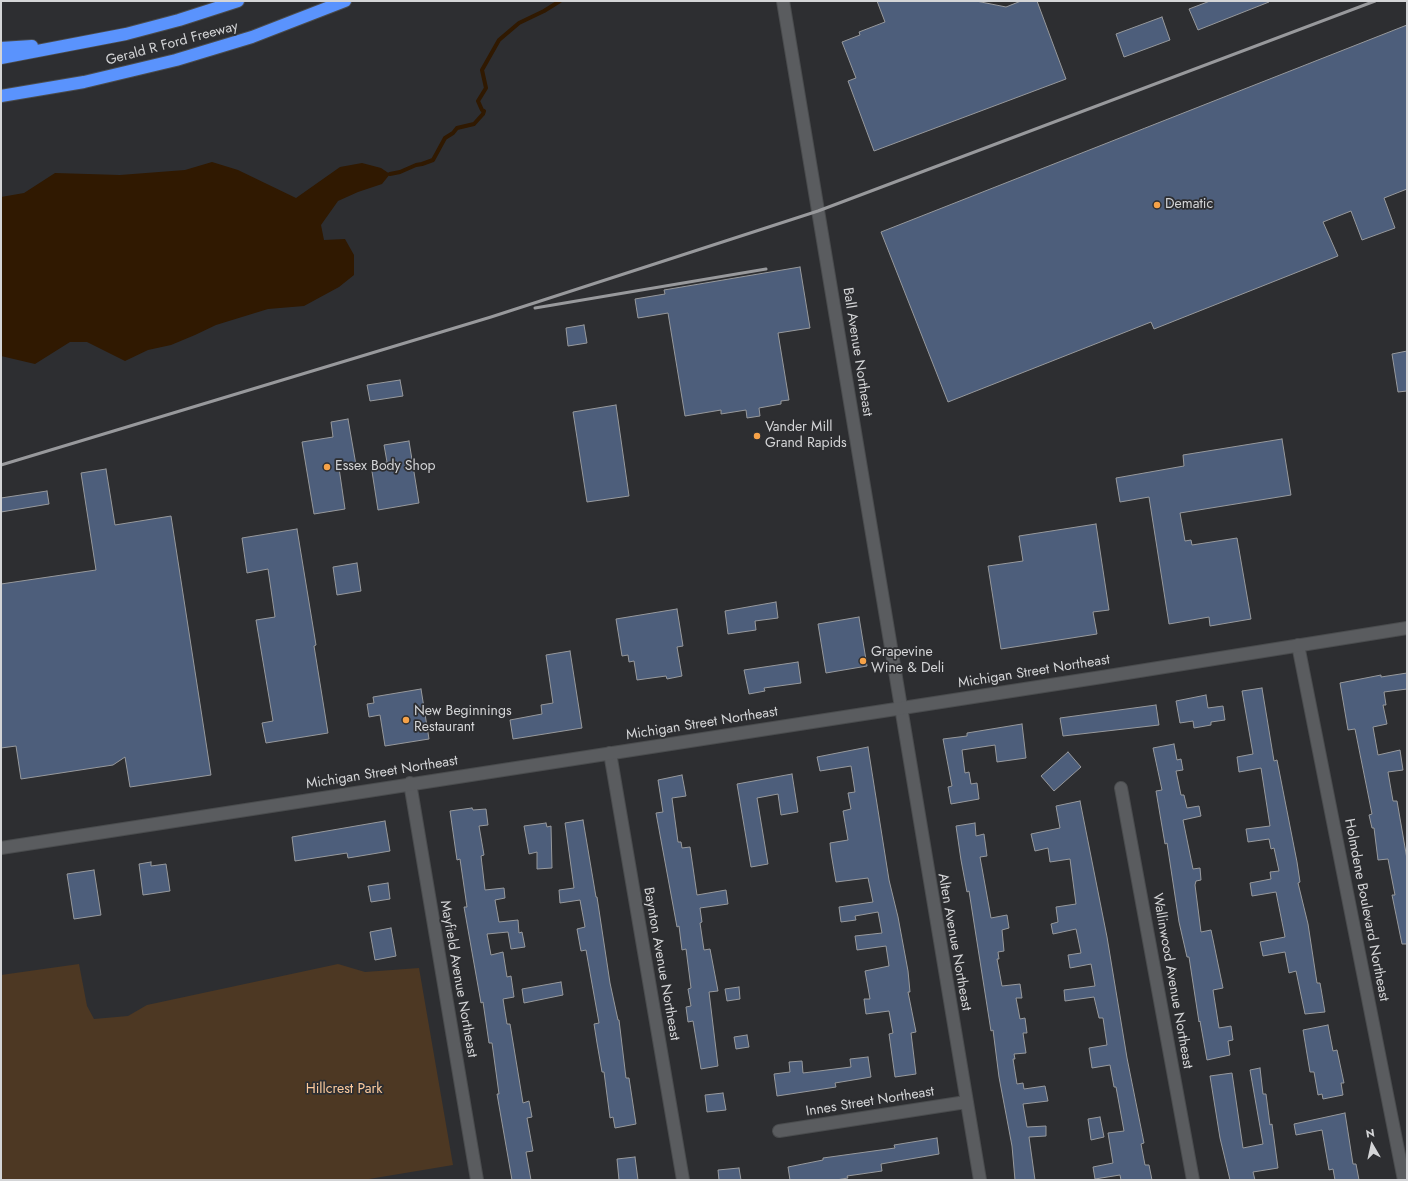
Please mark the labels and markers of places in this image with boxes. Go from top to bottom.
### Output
place label: Dematic [1165,197,1213,213]
marker: Dematic [1152,200,1162,210]
place label: Vander Mill Grand Rapids [765,420,847,452]
marker: Vander Mill Grand Rapids [752,431,762,441]
place label: Essex Body Shop [335,459,436,475]
marker: Essex Body Shop [322,462,332,472]
place label: Grapevine Wine & Deli [871,645,944,678]
marker: Grapevine Wine & Deli [858,656,868,666]
place label: New Beginnings Restaurant [414,704,512,736]
marker: New Beginnings Restaurant [401,715,411,725]

